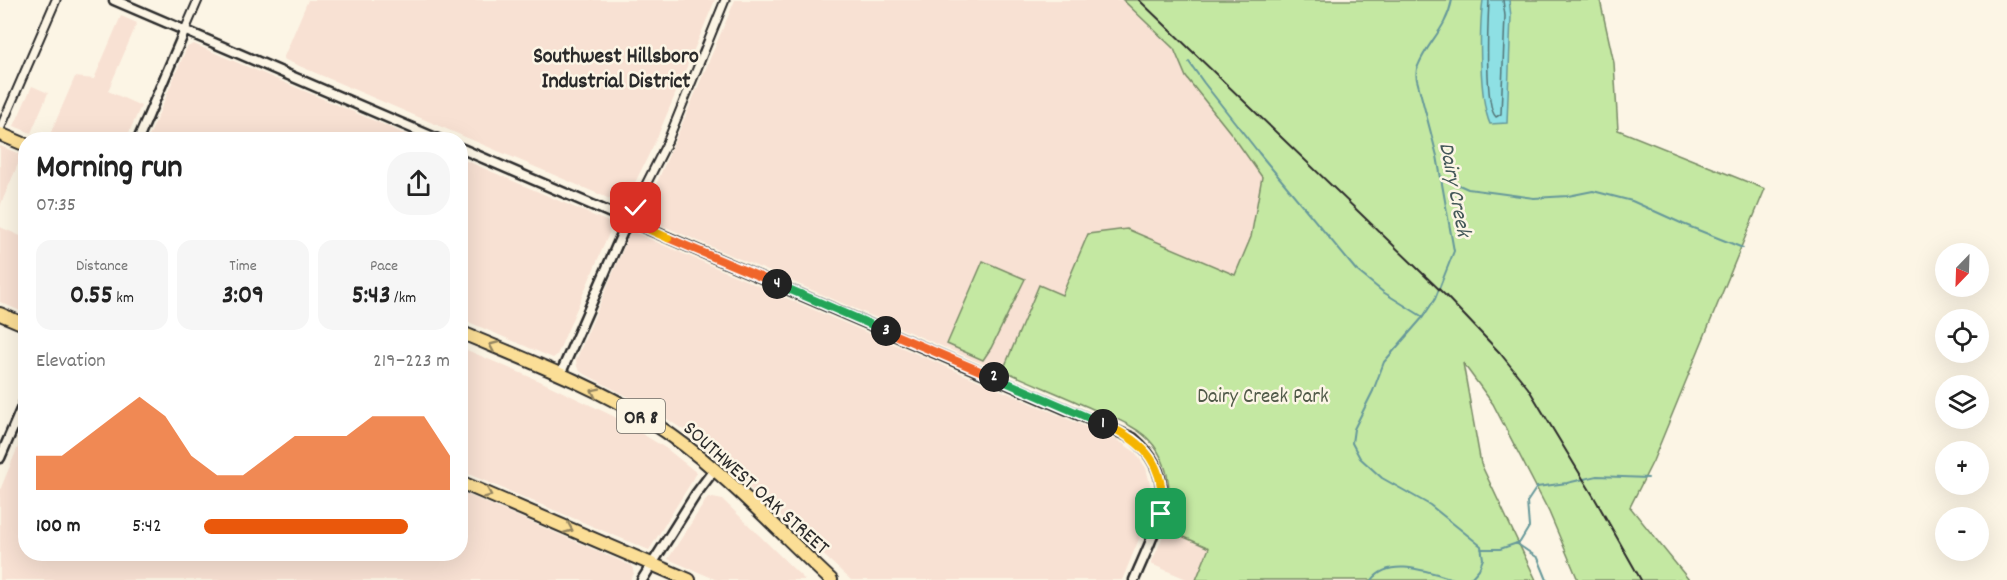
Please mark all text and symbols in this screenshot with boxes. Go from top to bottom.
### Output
district label: Southwest Hillsboro Industrial District [533,42,699,98]
water label: Dairy Creek [1429,140,1478,241]
text: Morning run [36,146,183,193]
button: share [387,152,450,215]
pin [610,182,661,233]
icon: check [619,191,652,224]
text: 07:35 [36,192,76,220]
north arrow [1935,243,1989,297]
map controls [1935,243,1989,561]
text: Distance [76,255,128,278]
text: Time [229,255,257,278]
text: Pace [370,255,398,278]
pin: 4 [762,269,792,299]
text: 4 [774,272,780,295]
text: 0.55 [70,278,113,315]
text: 3:09 [222,278,264,315]
text: 5:43 [352,278,390,315]
text: km [113,287,134,310]
text: /km [390,287,416,310]
button: locate [1935,309,1989,363]
pin: 3 [871,316,901,346]
text: 3 [882,319,890,342]
one-way arrow [488,341,499,353]
text: Elevation [36,348,106,376]
text: 219–223 m [373,348,450,376]
pin: 2 [979,362,1009,392]
text: 2 [991,365,998,388]
button: layers [1935,375,1989,429]
park label: Dairy Creek Park [1197,383,1329,413]
one-way arrow [591,387,602,399]
road number: OR 8 [617,399,665,433]
pin: 1 [1088,409,1118,439]
text: 1 [1101,412,1105,435]
street label: SOUTHWEST OAK STREET [675,415,835,564]
button: + [1935,441,1989,495]
one-way arrow [482,487,493,499]
pin [1135,488,1186,539]
icon: arrive [1144,497,1177,530]
button: − [1935,507,1989,561]
text: 100 m [36,513,81,541]
text: 5:42 [132,513,162,541]
one-way arrow [563,522,574,534]

